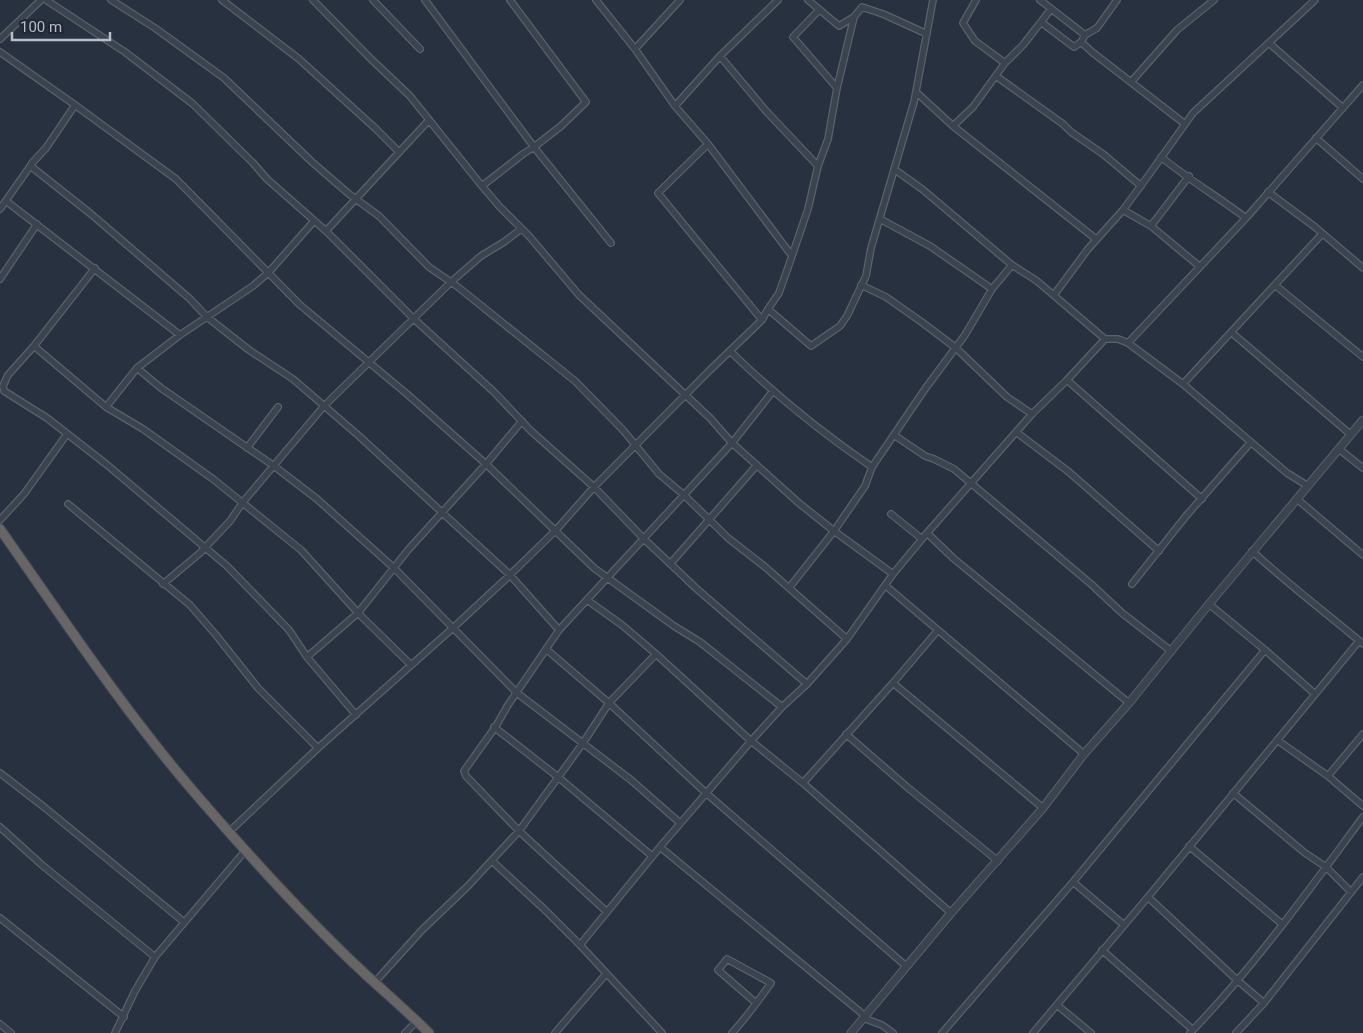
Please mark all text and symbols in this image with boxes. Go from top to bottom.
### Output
scale bar [12,10,110,42]
text: 100 m [20,18,62,36]

